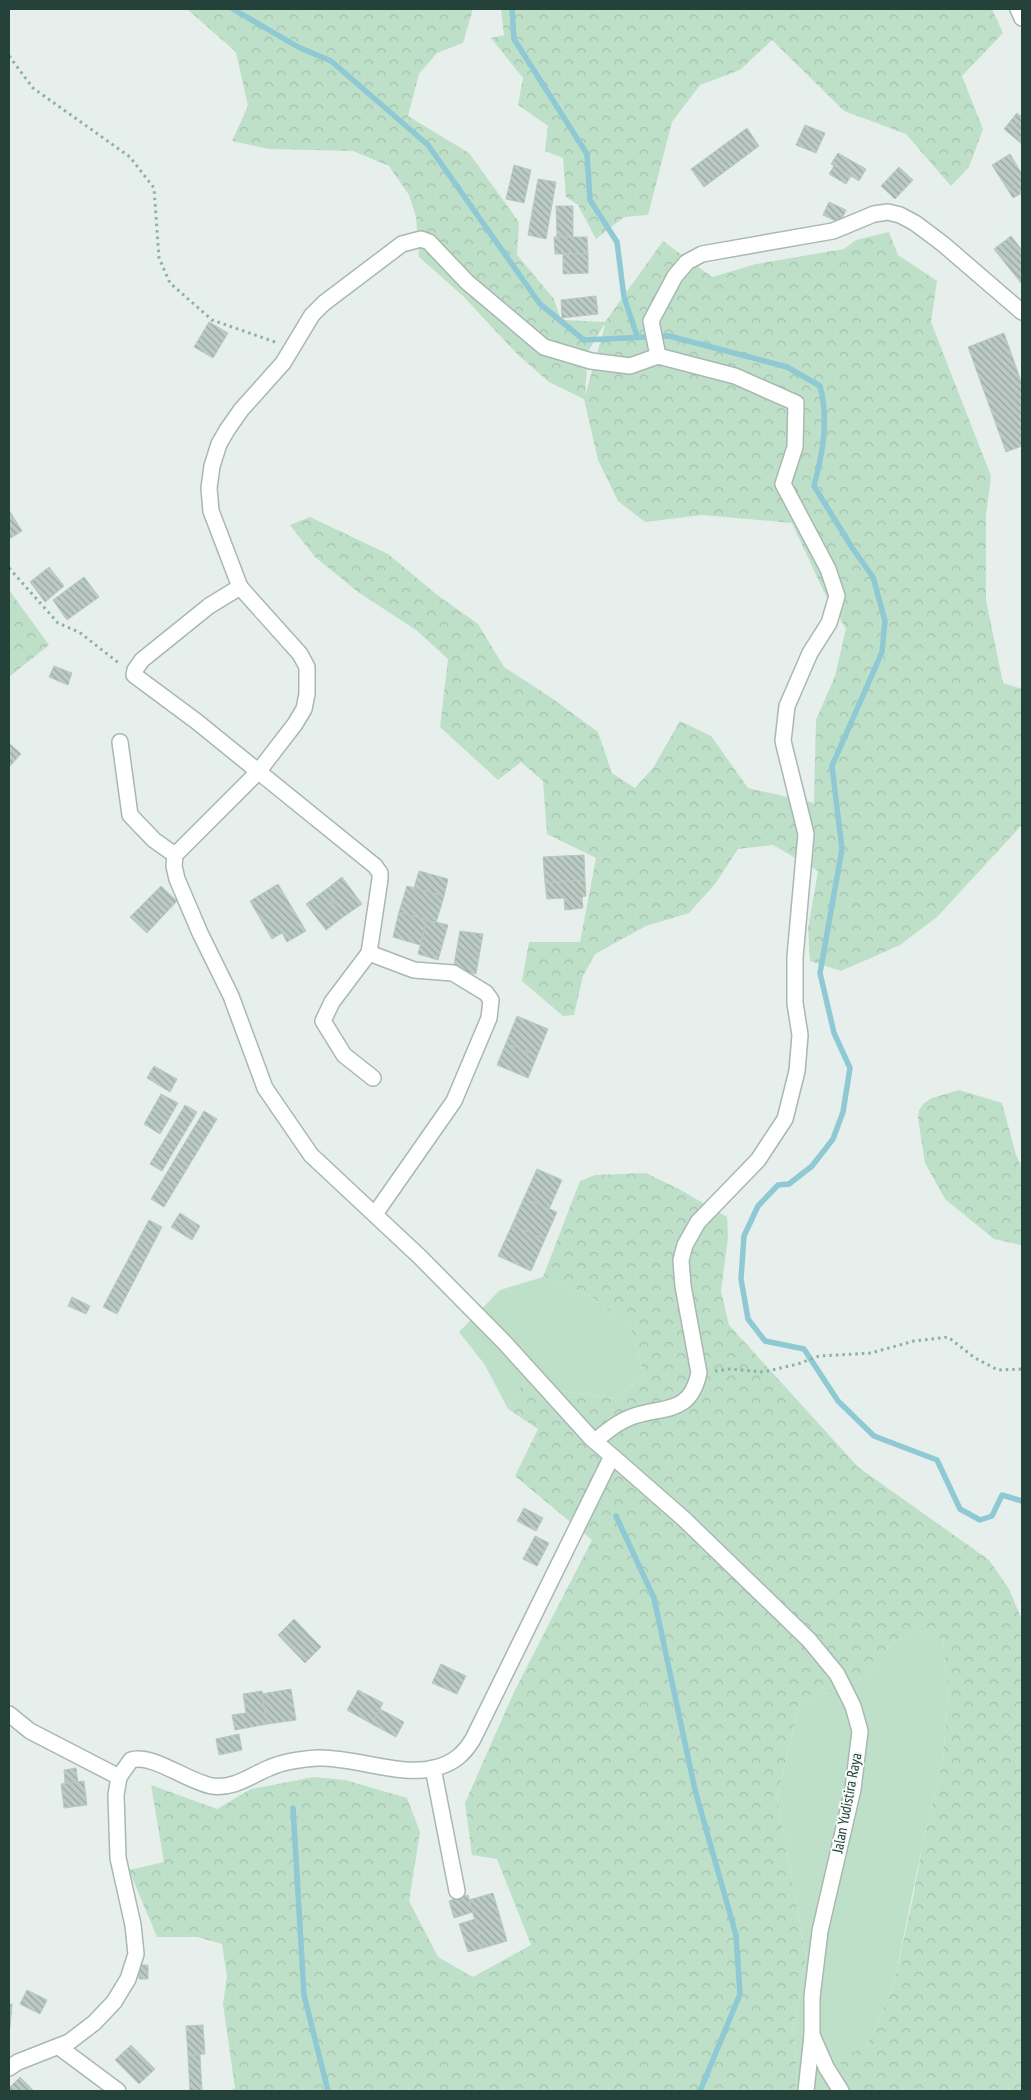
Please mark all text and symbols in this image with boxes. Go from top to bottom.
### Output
street label: Jalan Yudistira Raya [827,1751,866,1855]

